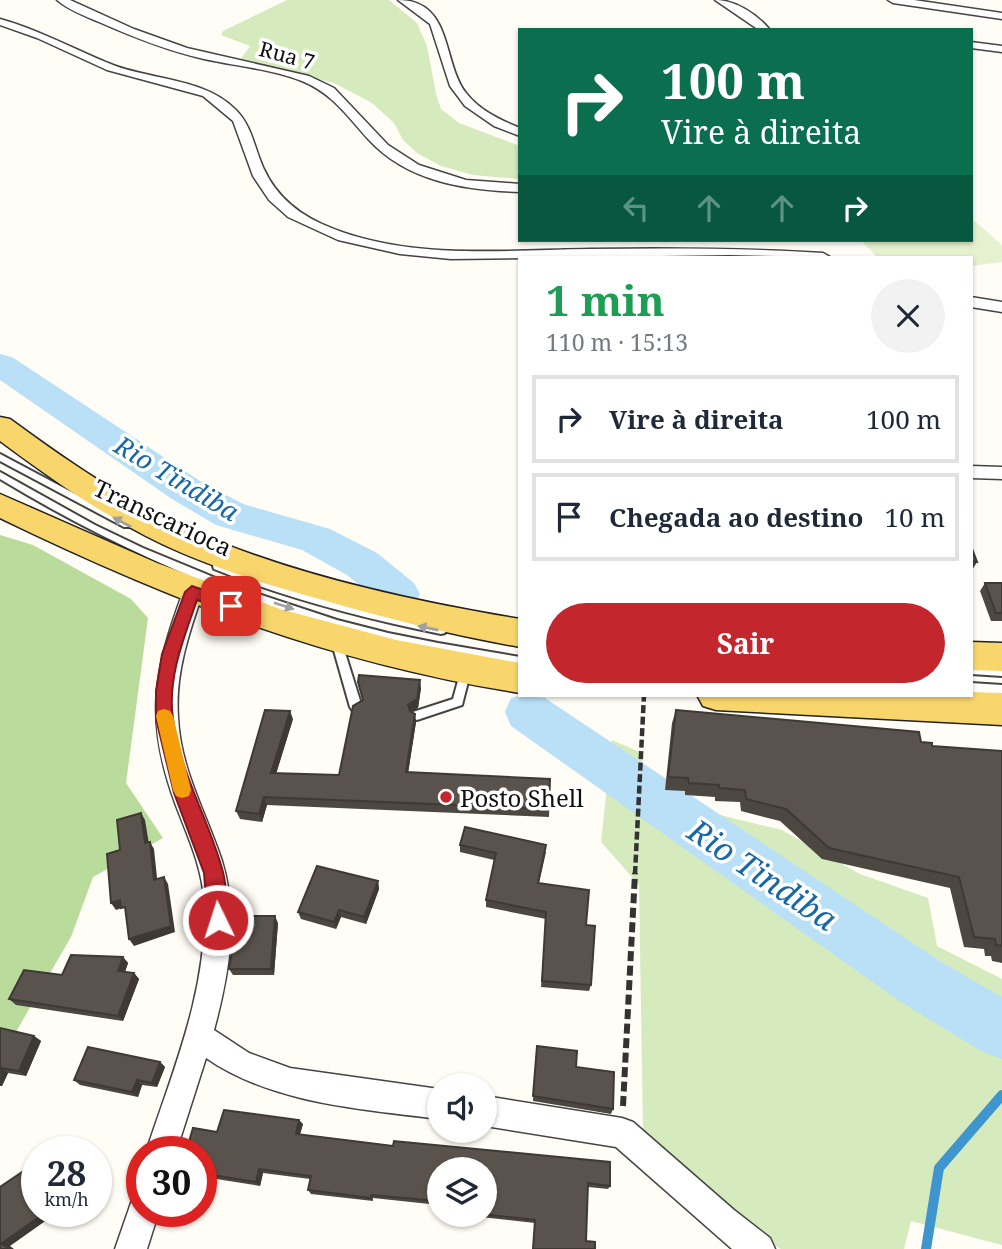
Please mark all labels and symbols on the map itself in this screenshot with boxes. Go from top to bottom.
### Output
street label: Rua 7 [256,34,318,76]
water label: Rio Tindiba [107,426,246,529]
street label: Transcarioca [89,471,237,563]
one-way arrow [112,517,132,528]
pin [201,576,261,636]
one-way arrow [273,602,294,612]
one-way arrow [417,622,439,633]
place label: Posto Shell [460,781,584,814]
marker: Posto Shell [438,789,454,805]
water label: Rio Tindiba [679,808,846,940]
position arrow [181,883,255,957]
speed limit sign: 30 [126,1136,217,1227]

